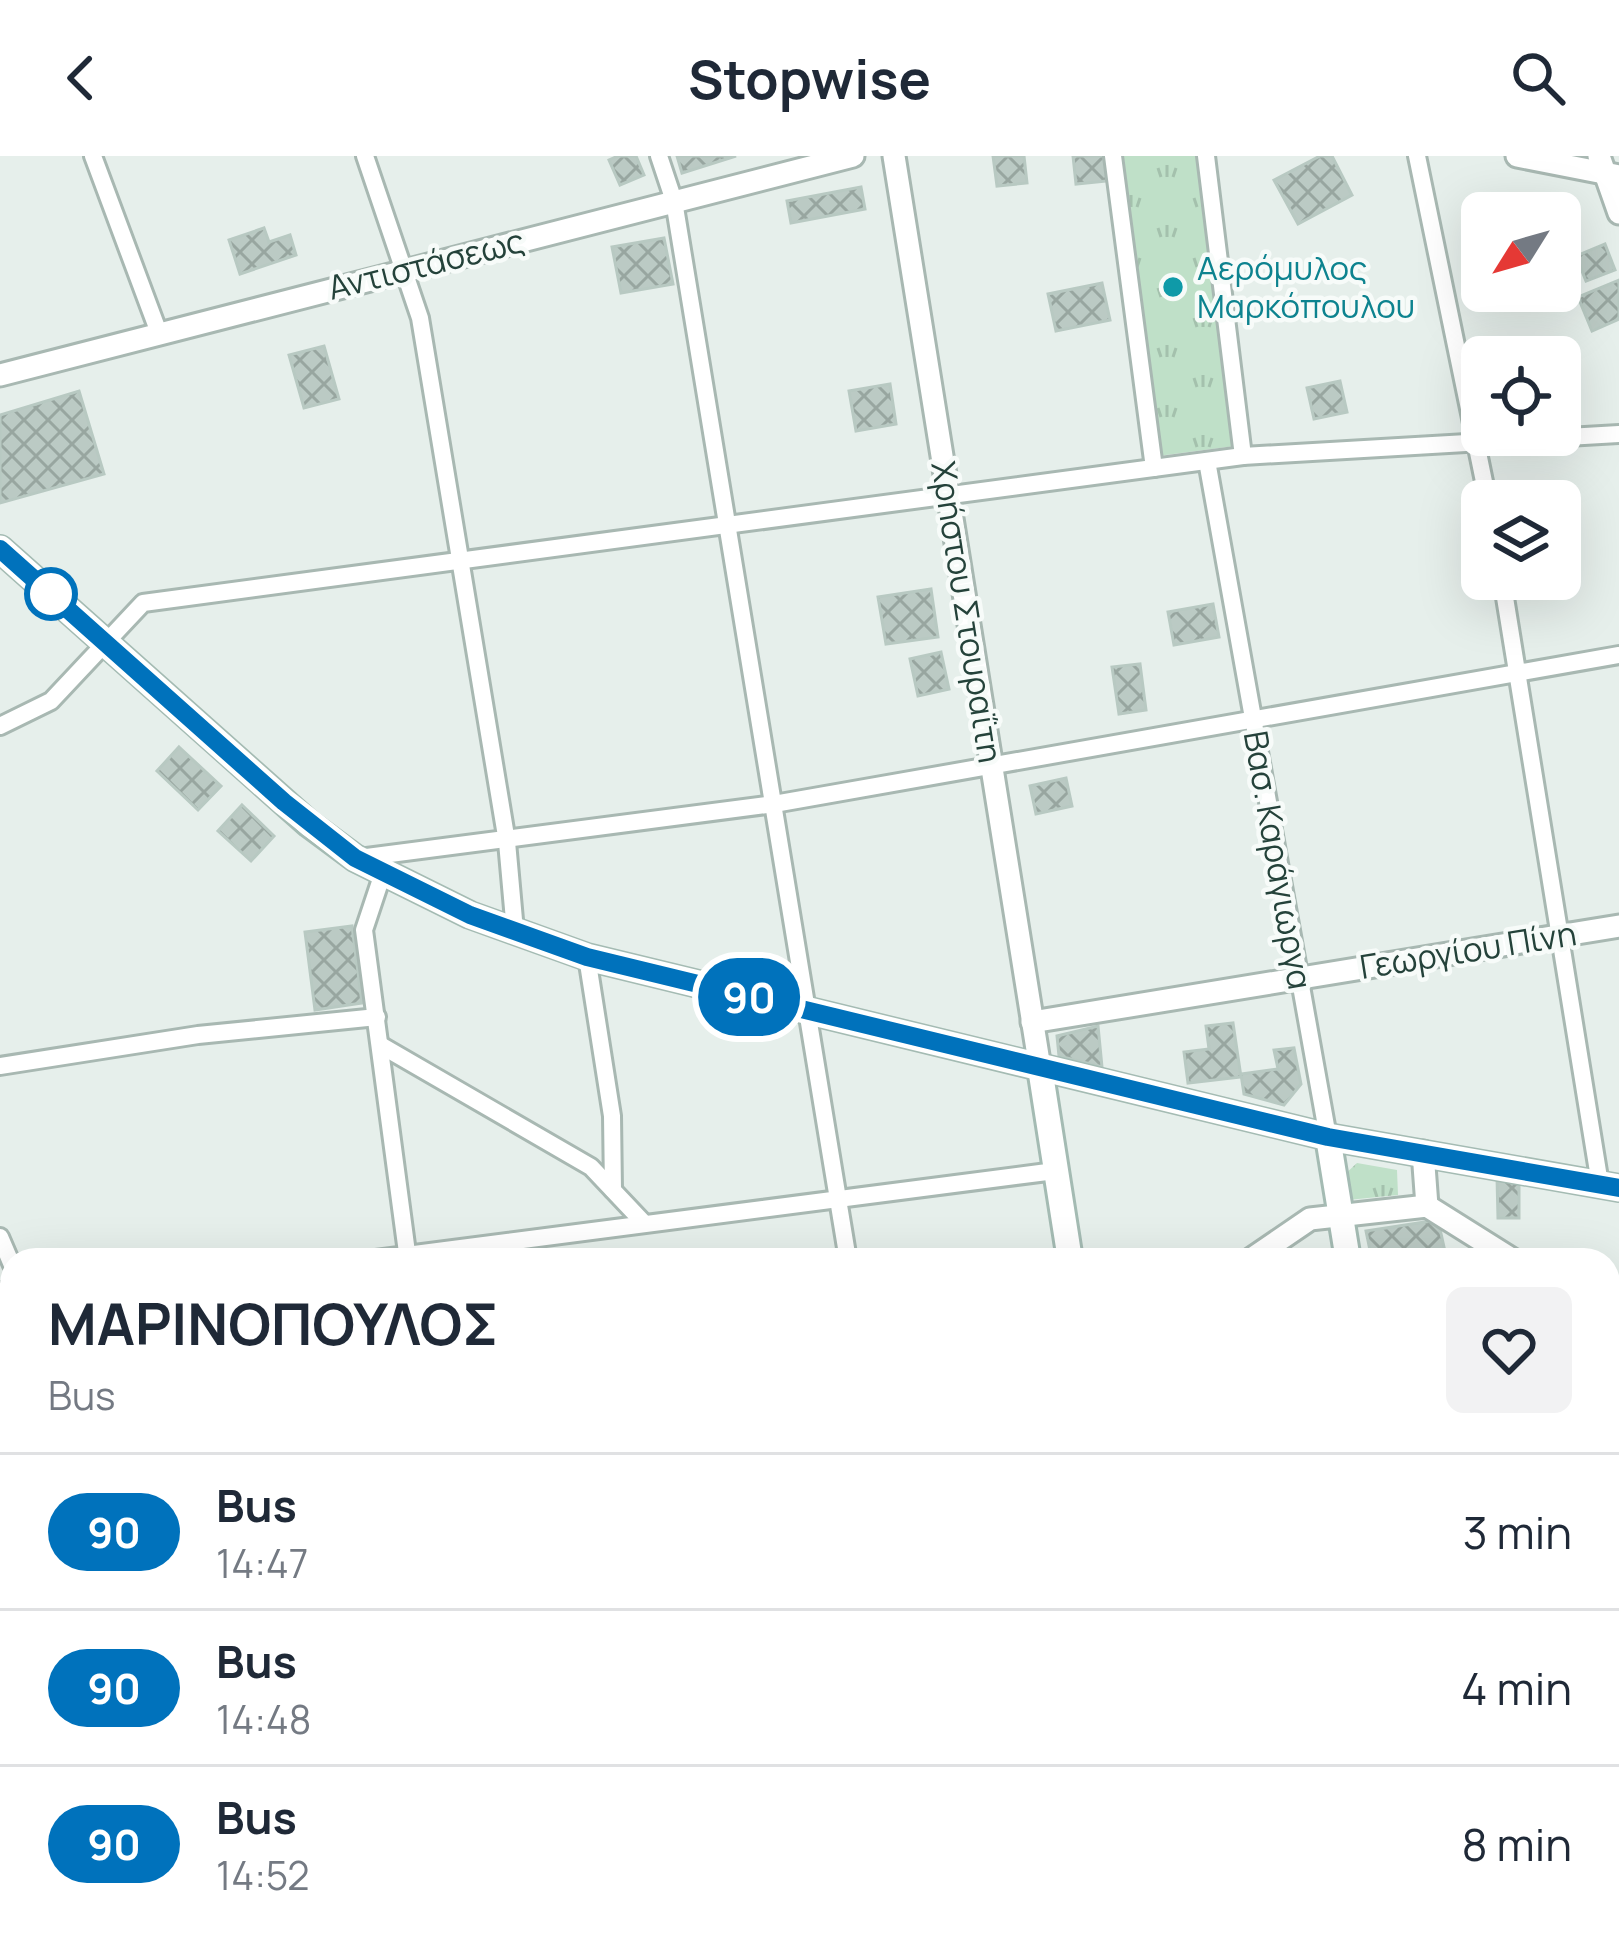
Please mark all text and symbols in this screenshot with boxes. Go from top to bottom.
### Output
text: Stopwise [688,41,931,115]
icon: back [48,45,114,111]
icon: search [1505,45,1571,111]
north arrow [1461,192,1581,312]
map controls [1461,192,1581,600]
street label: Αντιστάσεως [323,217,529,310]
place label: Αερόμυλος Μαρκόπουλου [1197,245,1415,328]
marker: Αερόμυλος Μαρκόπουλου [1160,274,1186,300]
button: locate [1461,336,1581,456]
street label: Χρήστου Στουραΐτη [921,458,1014,766]
button: layers [1461,480,1581,600]
unlabelled marker [26,569,76,619]
street label: Βασ. Καράγιωργα [1234,727,1323,993]
street label: Γεωργίου Πίνη [1357,910,1579,989]
line badge: 90 [695,958,803,1036]
text: 90 [722,968,776,1026]
text: ΜΑΡΙΝΟΠΟΥΛΟΣ [48,1284,498,1362]
button: heart [1446,1287,1572,1413]
text: Bus [48,1368,116,1422]
text: Bus [216,1474,297,1536]
text: 3 min [1463,1501,1572,1563]
text: 90 [87,1503,141,1561]
text: 14:47 [216,1536,308,1590]
text: Bus [216,1630,297,1692]
text: 4 min [1461,1657,1572,1719]
text: 90 [87,1659,141,1717]
text: 14:48 [216,1692,312,1746]
text: Bus [216,1786,297,1848]
text: 8 min [1461,1813,1572,1875]
text: 90 [87,1815,141,1873]
text: 14:52 [216,1848,310,1902]

